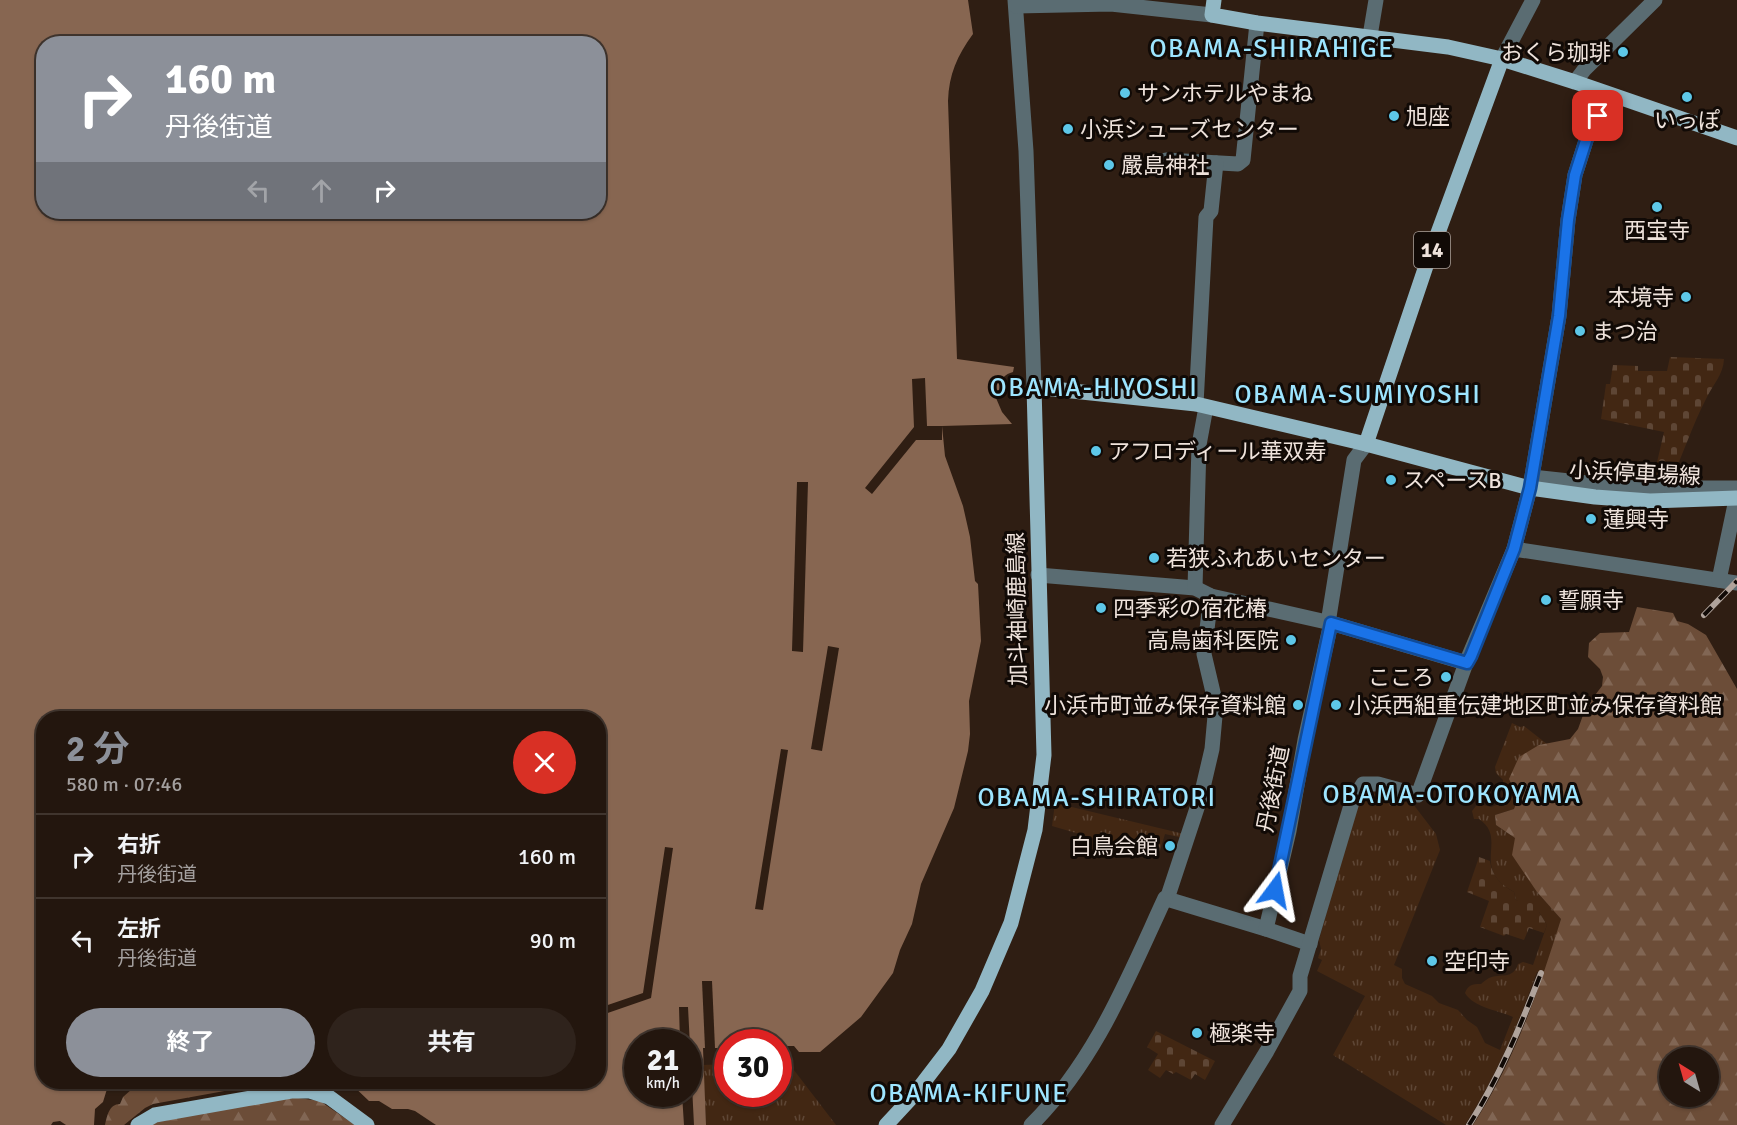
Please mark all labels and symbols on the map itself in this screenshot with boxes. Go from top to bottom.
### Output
district label: OBAMA-SHIRAHIGE [1150,33,1394,65]
place label: おくら珈琲 [1501,39,1611,66]
marker: おくら珈琲 [1616,45,1630,59]
place label: サンホテルやまね [1137,80,1313,107]
marker: サンホテルやまね [1118,86,1132,100]
pin [1572,90,1623,141]
marker: いっぽ [1680,90,1694,104]
place label: 旭座 [1406,103,1450,130]
place label: いっぽ [1654,107,1720,134]
marker: 旭座 [1387,109,1401,123]
place label: 小浜シューズセンター [1080,116,1299,143]
marker: 小浜シューズセンター [1061,122,1075,136]
place label: 嚴島神社 [1121,152,1209,179]
marker: 嚴島神社 [1102,158,1116,172]
marker: 西宝寺 [1650,200,1664,214]
place label: 西宝寺 [1624,217,1690,244]
road number: 14 [1414,232,1450,268]
place label: 本境寺 [1608,284,1674,311]
marker: 本境寺 [1679,290,1693,304]
place label: まつ治 [1592,318,1658,345]
marker: まつ治 [1573,324,1587,338]
district label: OBAMA-HIYOSHI [990,372,1198,404]
district label: OBAMA-SUMIYOSHI [1235,379,1481,411]
place label: アフロディール華双寿 [1108,438,1326,465]
marker: アフロディール華双寿 [1089,444,1103,458]
street label: 小浜停車場線 [1568,456,1702,490]
place label: スペースB [1403,467,1502,494]
marker: スペースB [1384,473,1398,487]
place label: 蓮興寺 [1603,506,1669,533]
marker: 蓮興寺 [1584,512,1598,526]
street label: 加斗袖崎鹿島線 [1002,532,1032,686]
place label: 若狭ふれあいセンター [1166,545,1386,572]
marker: 若狭ふれあいセンター [1147,551,1161,565]
place label: 誓願寺 [1558,587,1624,614]
marker: 誓願寺 [1539,593,1553,607]
place label: 四季彩の宿花椿 [1113,595,1267,622]
marker: 四季彩の宿花椿 [1094,601,1108,615]
place label: 高鳥歯科医院 [1147,627,1279,654]
marker: 高鳥歯科医院 [1284,633,1298,647]
place label: こころ [1368,664,1434,691]
marker: こころ [1439,670,1453,684]
place label: 小浜市町並み保存資料館 [1044,692,1286,719]
place label: 小浜西組重伝建地区町並み保存資料館 [1348,692,1722,719]
marker: 小浜市町並み保存資料館 [1291,698,1305,712]
marker: 小浜西組重伝建地区町並み保存資料館 [1329,698,1343,712]
street label: 丹後街道 [1251,743,1295,835]
district label: OBAMA-OTOKOYAMA [1322,779,1582,811]
district label: OBAMA-SHIRATORI [977,782,1217,814]
place label: 白鳥会館 [1070,833,1158,860]
marker: 白鳥会館 [1163,839,1177,853]
position arrow [1243,858,1307,922]
place label: 空印寺 [1444,948,1510,975]
marker: 空印寺 [1425,954,1439,968]
place label: 極楽寺 [1209,1020,1275,1047]
marker: 極楽寺 [1190,1026,1204,1040]
speed limit sign: 30 [714,1029,792,1107]
north arrow [1659,1047,1719,1107]
district label: OBAMA-KIFUNE [869,1078,1069,1110]

